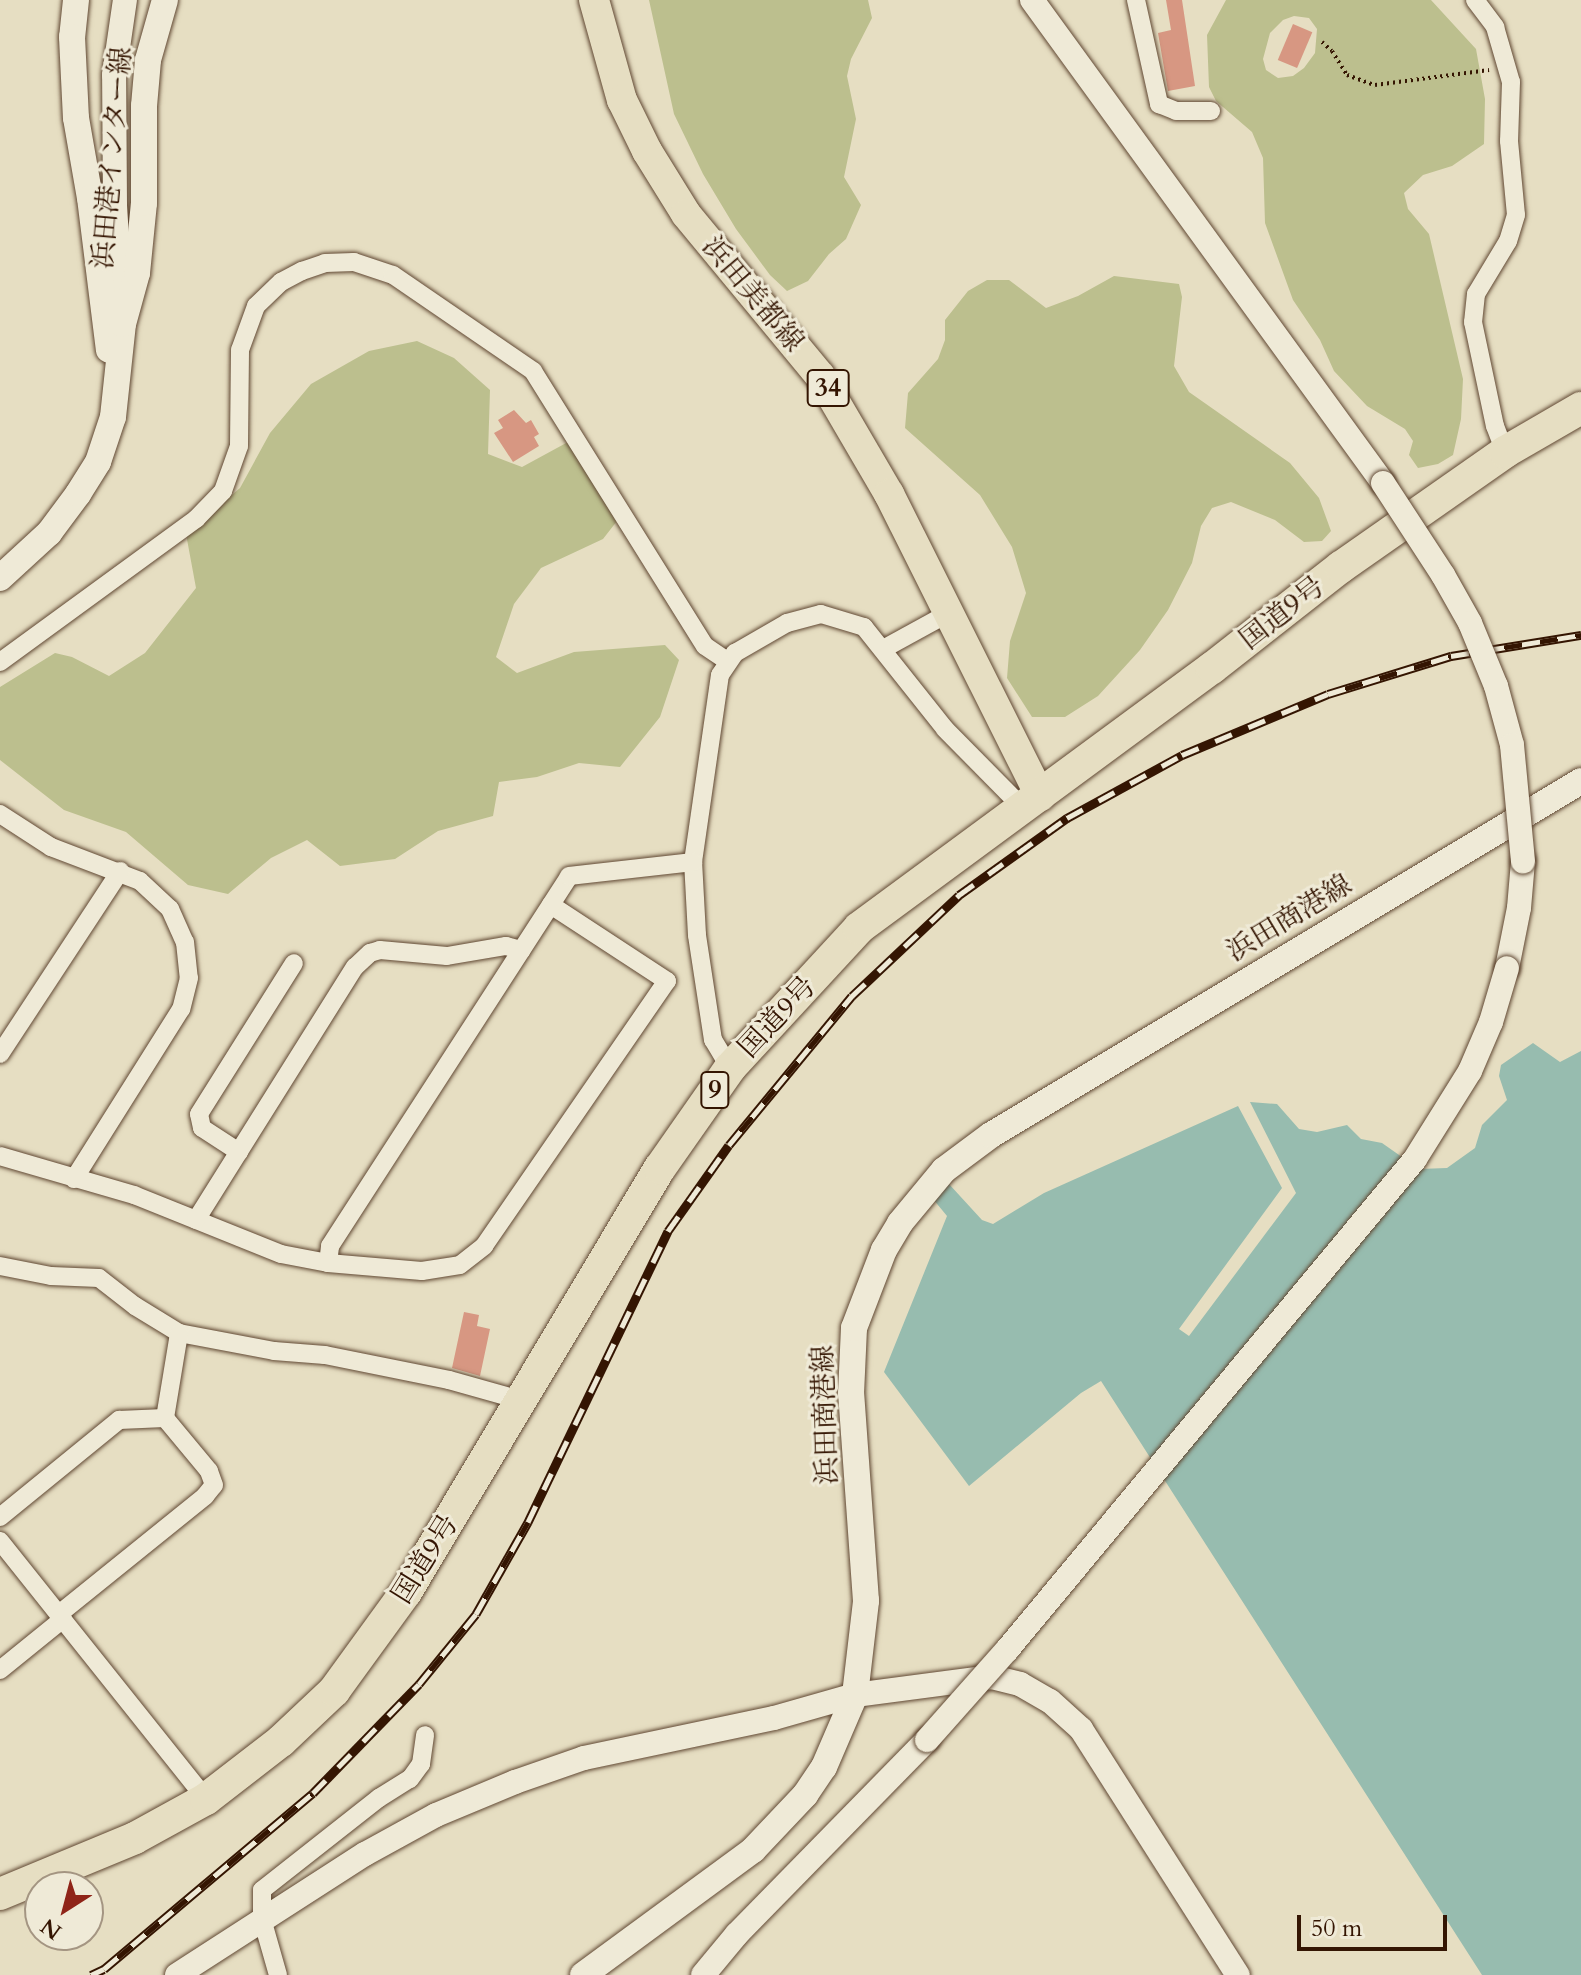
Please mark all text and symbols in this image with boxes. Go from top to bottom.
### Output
street label: 浜田港インター線 [86,45,138,271]
street label: 浜田美都線 [695,230,811,358]
road number: 34 [806,366,850,410]
street label: 国道9号 [1233,569,1331,657]
street label: 浜田商港線 [1220,868,1358,968]
street label: 国道9号 [731,970,823,1064]
road number: 9 [699,1068,731,1112]
street label: 浜田商港線 [806,1344,844,1486]
street label: 国道9号 [385,1508,465,1610]
north arrow [24,1871,104,1951]
scale bar [1301,1899,1451,1949]
text: N [35,1911,68,1947]
text: 50 m [1311,1912,1362,1945]

